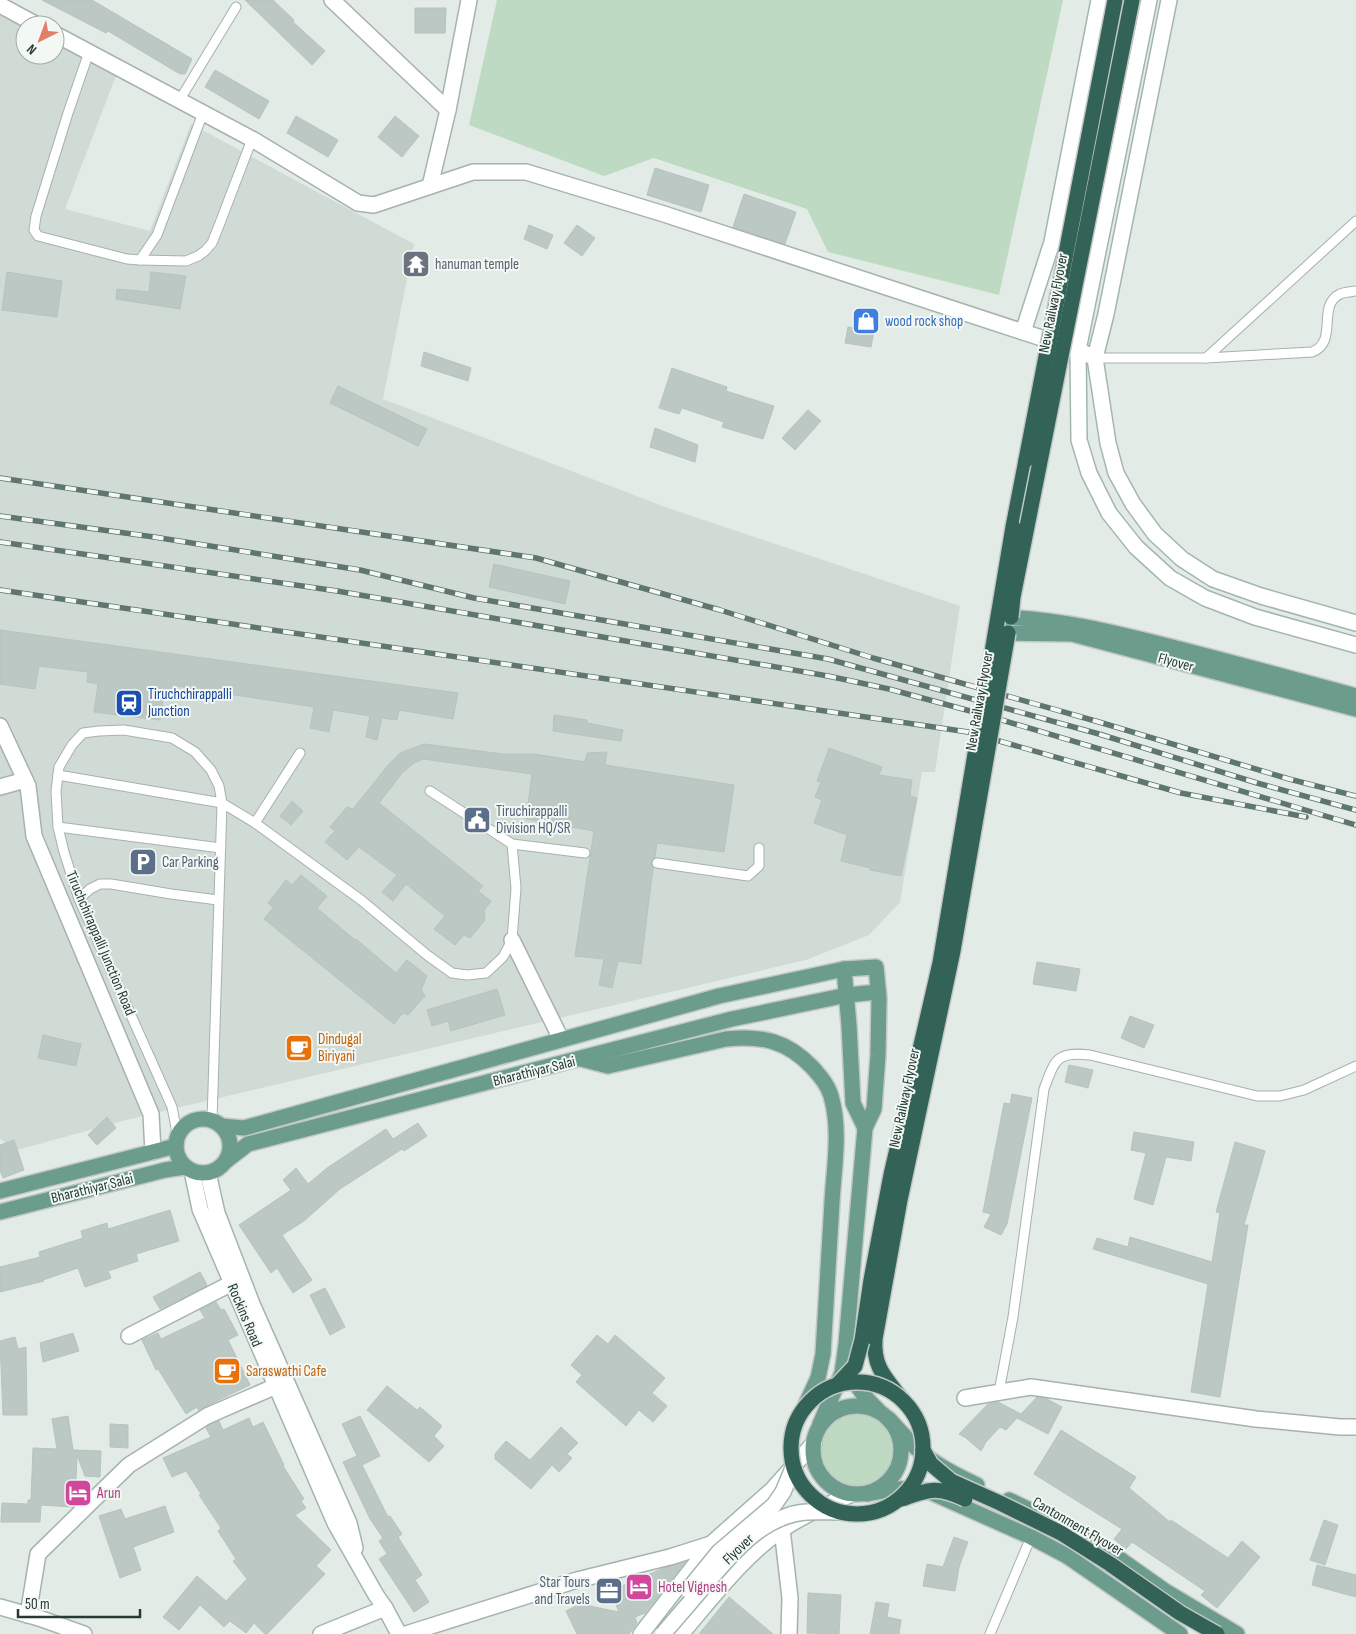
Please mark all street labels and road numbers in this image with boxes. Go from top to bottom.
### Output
street label: New Railway Flyover [1035,251,1073,354]
street label: New Railway Flyover [961,649,998,752]
street label: Flyover [1156,649,1197,677]
street label: Tiruchchirappalli Junction Road [61,868,140,1018]
street label: New Railway Flyover [885,1046,924,1149]
street label: Bharathiyar Salai [491,1052,577,1091]
street label: Bharathiyar Salai [49,1169,135,1208]
street label: Rockins Road [223,1281,266,1350]
street label: Cantonment Flyover [1029,1493,1127,1560]
street label: Flyover [719,1529,758,1569]

